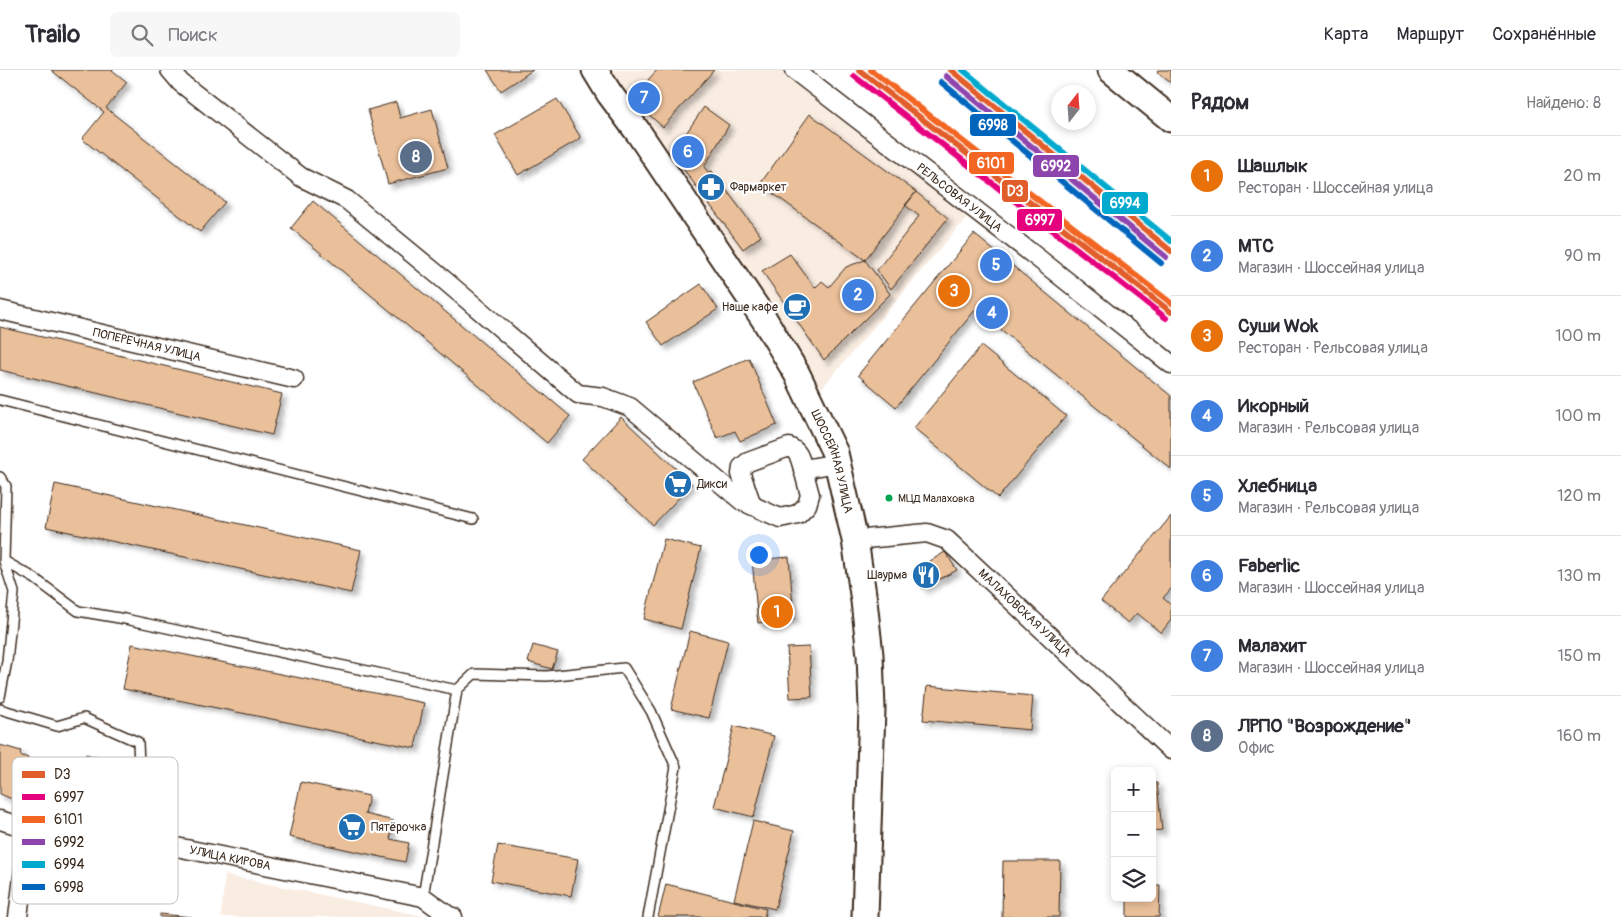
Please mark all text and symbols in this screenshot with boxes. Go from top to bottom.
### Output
search box [110,12,460,57]
text: Trailo [25,20,80,49]
icon: search [128,21,156,49]
text: Поиск [168,23,218,47]
text: Карта [1324,23,1368,46]
text: Маршрут [1396,23,1464,46]
text: Сохранённые [1492,23,1596,46]
pin: 7 [628,79,660,117]
north arrow [1051,85,1096,130]
text: Рядом [1191,89,1249,116]
text: Найдено: 8 [1526,93,1601,113]
line badge: 6998 [969,113,1017,137]
text: 6998 [978,117,1008,134]
pin: 6 [672,133,704,171]
pin: 8 [400,138,432,176]
line badge: 6101 [968,151,1015,175]
line badge: 6992 [1032,154,1080,178]
text: Шашлык [1238,154,1308,178]
text: 6101 [977,155,1005,172]
text: 6992 [1041,158,1071,175]
street label: РЕЛЬСОВАЯ УЛИЦА [914,160,1005,235]
text: 1 [1204,166,1210,186]
text: 20 m [1563,166,1601,186]
pharmacy icon: Фармаркет [696,172,726,202]
text: Ресторан · Шоссейная улица [1238,178,1433,198]
line badge: D3 [1001,179,1029,203]
place label: Фармаркет [730,180,787,195]
text: D3 [1007,183,1023,200]
line badge: 6994 [1101,191,1149,215]
text: 6994 [1110,195,1141,212]
line badge: 6997 [1016,208,1063,232]
text: 6997 [1025,212,1056,229]
text: МТС [1238,234,1274,258]
pin: 5 [980,246,1012,284]
text: 2 [1203,246,1211,266]
text: 90 m [1564,246,1601,266]
text: Магазин · Шоссейная улица [1238,258,1425,278]
pin: 3 [938,272,970,310]
pin: 2 [842,276,874,314]
cafe icon: Наше кафе [782,292,812,322]
pin: 4 [976,294,1008,332]
place label: Наше кафе [722,300,778,315]
text: Суши Wok [1238,314,1318,338]
street label: ПОПЕРЕЧНАЯ УЛИЦА [91,325,203,364]
text: 3 [1203,326,1211,346]
text: 100 m [1555,326,1601,346]
text: Ресторан · Рельсовая улица [1238,338,1428,358]
text: Икорный [1238,394,1309,418]
text: 4 [1202,406,1212,426]
text: 100 m [1555,406,1601,426]
street label: ШОССЕЙНАЯ УЛИЦА [808,407,856,515]
text: Магазин · Рельсовая улица [1238,418,1419,438]
supermarket icon: Дикси [663,469,693,499]
text: Хлебница [1238,474,1317,498]
place label: Дикси [696,477,728,492]
text: 5 [1203,486,1211,506]
text: 120 m [1557,486,1601,506]
place label: МЦД Малаховка [898,492,974,505]
marker: МЦД Малаховка [884,493,894,503]
text: Магазин · Рельсовая улица [1238,498,1419,518]
your location [746,542,772,568]
text: Faberlic [1238,554,1300,578]
restaurant icon: Шаурма [911,560,941,590]
street label: МАЛАХОВСКАЯ УЛИЦА [975,566,1074,660]
text: 6 [1202,566,1212,586]
text: 130 m [1557,566,1601,586]
place label: Шаурма [867,568,907,583]
text: Магазин · Шоссейная улица [1238,578,1425,598]
pin: 1 [761,593,793,631]
text: Малахит [1238,634,1307,658]
text: 7 [1203,646,1211,666]
text: 150 m [1557,646,1601,666]
text: Магазин · Шоссейная улица [1238,658,1425,678]
text: ЛРПО "Возрождение" [1238,714,1411,738]
text: 8 [1203,726,1211,746]
text: 160 m [1557,726,1601,746]
text: Офис [1238,738,1275,758]
legend [12,757,178,904]
text: D3 [54,766,71,783]
map controls [1111,767,1156,902]
button: + [1111,767,1156,812]
text: 6997 [54,789,85,806]
text: 6101 [54,811,83,828]
supermarket icon: Пятёрочка [337,812,367,842]
button: − [1111,812,1156,857]
place label: Пятёрочка [371,820,427,835]
text: 6992 [54,834,85,851]
street label: УЛИЦА КИРОВА [188,842,272,874]
text: 6994 [54,856,85,873]
button: layers [1111,857,1156,902]
text: 6998 [54,879,84,896]

